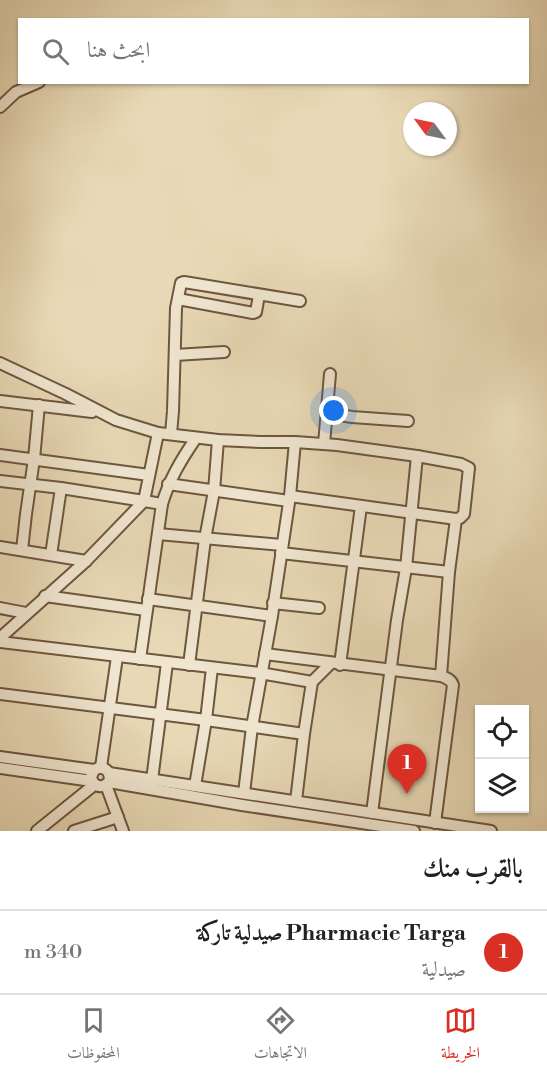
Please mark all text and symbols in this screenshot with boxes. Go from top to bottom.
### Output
search box [18,18,529,84]
icon: search [39,35,72,68]
text: ابحث هنا [87,37,150,64]
north arrow [403,102,457,156]
your location [319,396,348,425]
map controls [475,705,529,813]
button: locate [475,705,529,759]
pin: 1 [388,744,426,794]
button: layers [475,759,529,813]
text: بالقرب منك [423,853,523,885]
text: Pharmacie Targa صيدلية تاركة [197,920,466,947]
text: 340 m [24,940,82,965]
text: 1 [499,940,508,965]
text: صيدلية [422,958,466,983]
tab: المحفوظات [67,1004,120,1068]
tab: الاتجاهات [254,1004,307,1068]
tab: الخريطة [441,1004,480,1068]

